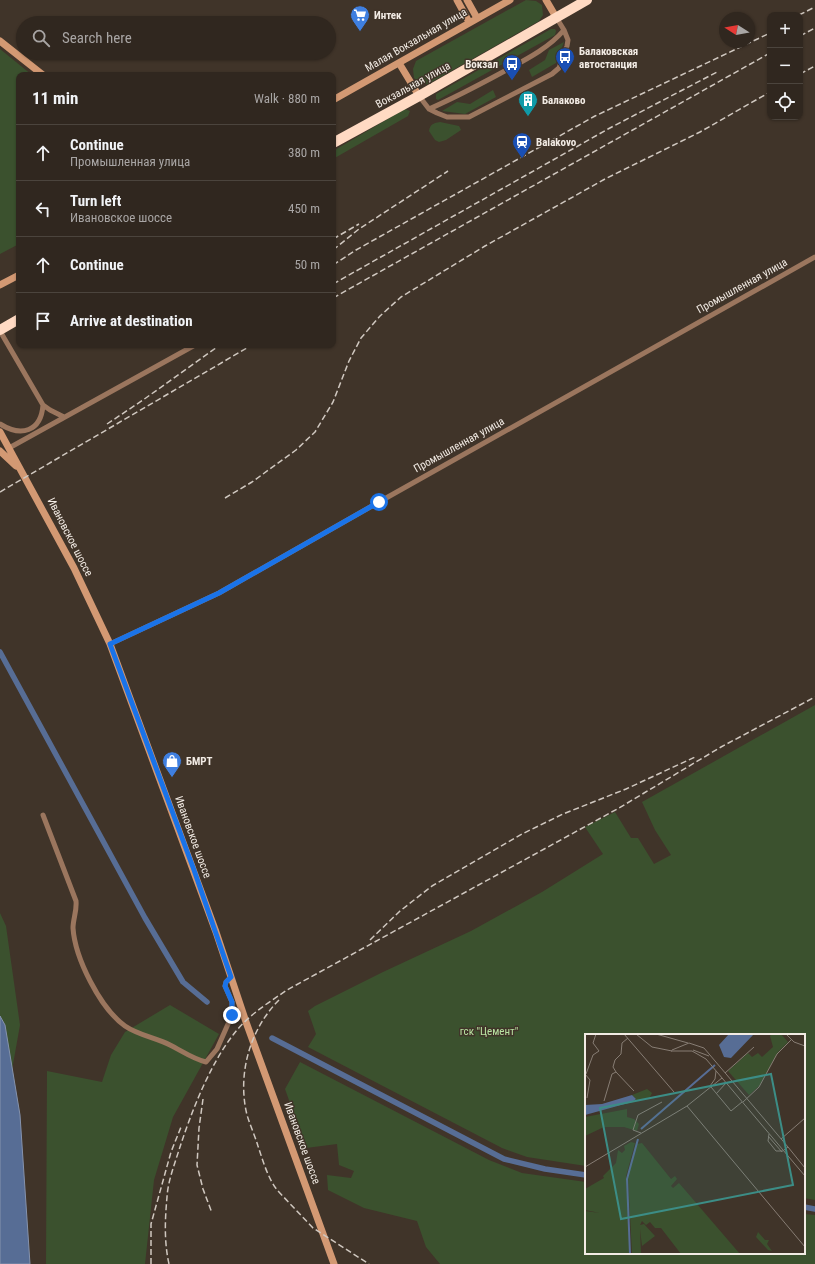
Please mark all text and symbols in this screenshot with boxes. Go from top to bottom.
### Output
supermarket icon: Интек [349,4,371,32]
street label: Малая Вокзальная улица [363,5,469,75]
place label: Интек [374,9,402,22]
north arrow [719,12,755,48]
map controls [767,12,803,120]
button: + [767,12,803,48]
search box [16,16,336,60]
icon: search [30,27,52,49]
text: Search here [62,29,132,47]
place label: Балаковская автостанция [579,45,638,71]
bus stop icon: Балаковская автостанция [554,46,576,74]
button: − [767,48,803,84]
bus stop icon: Вокзал [501,53,523,81]
place label: Вокзал [465,58,498,71]
street label: Вокзальная улица [373,59,453,111]
button: locate [767,84,803,120]
text: 11 min [32,88,78,108]
building icon: Балаково [517,89,539,117]
text: Walk · 880 m [254,91,320,106]
place label: Балаково [542,94,586,107]
station icon: Balakovo [511,131,533,159]
text: Continue [70,136,124,154]
place label: Balakovo [536,136,577,149]
icon: ahead [32,142,54,164]
text: 380 m [288,145,320,160]
text: Промышленная улица [70,154,190,169]
text: Turn left [70,192,121,210]
icon: left [32,198,54,220]
text: 450 m [288,201,320,216]
text: Ивановское шоссе [70,210,172,225]
icon: ahead [32,254,54,276]
text: Continue [70,256,124,274]
street label: Промышленная улица [694,256,790,316]
text: 50 m [294,257,320,272]
icon: arrive [32,310,54,332]
text: Arrive at destination [70,312,193,330]
street label: Промышленная улица [411,415,507,475]
route start [370,493,388,511]
street label: Ивановское шоссе [45,496,95,578]
shop icon: БМРТ [161,750,183,778]
place label: БМРТ [186,755,213,768]
street label: Ивановское шоссе [172,794,214,880]
route end [223,1006,241,1024]
park label: гск "Цемент" [460,1025,518,1038]
inset map [585,1034,805,1254]
street label: Ивановское шоссе [281,1100,323,1186]

